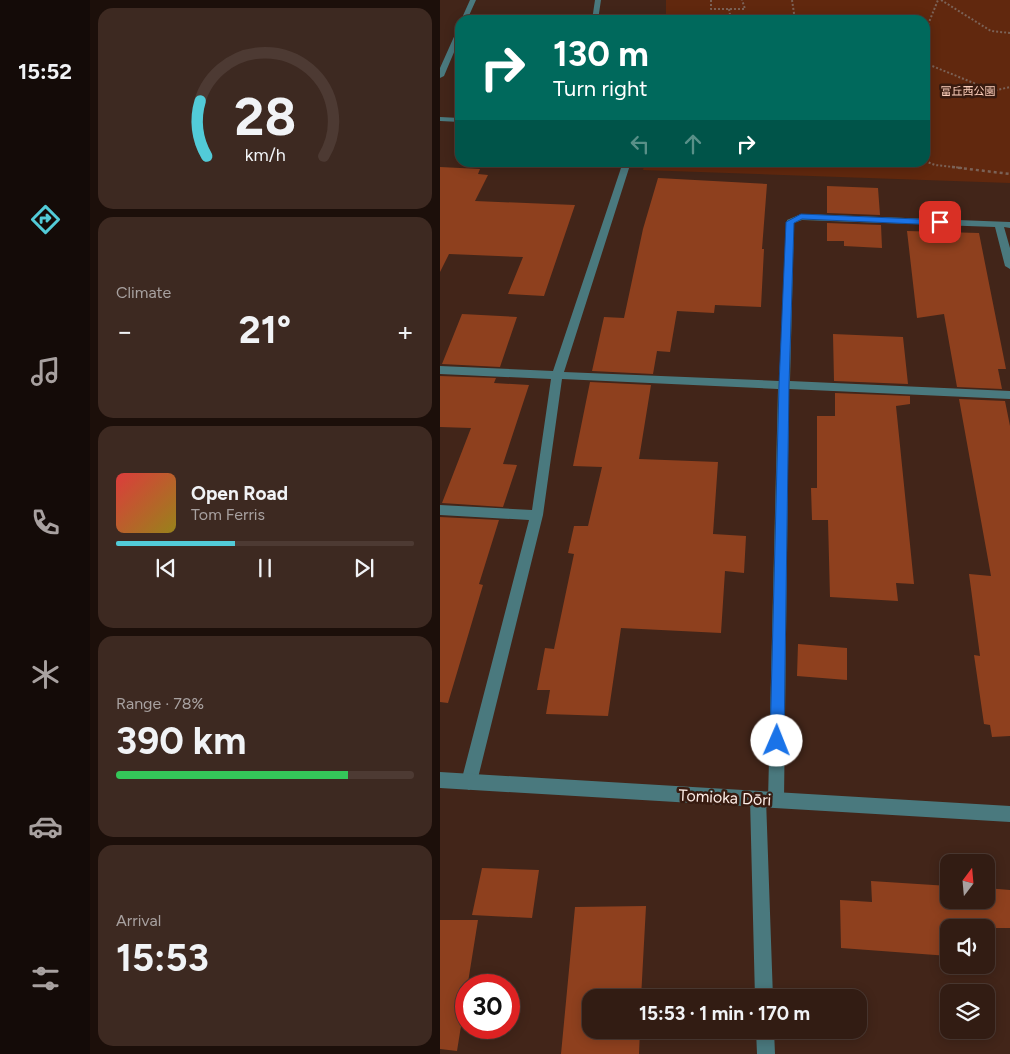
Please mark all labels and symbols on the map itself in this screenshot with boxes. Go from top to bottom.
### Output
park label: 富丘西公園 [941,85,996,98]
pin [919,201,961,243]
position arrow [750,714,802,766]
street label: Tomioka Dōri [678,786,772,809]
north arrow [940,854,995,909]
speed limit sign: 30 [455,974,520,1039]

